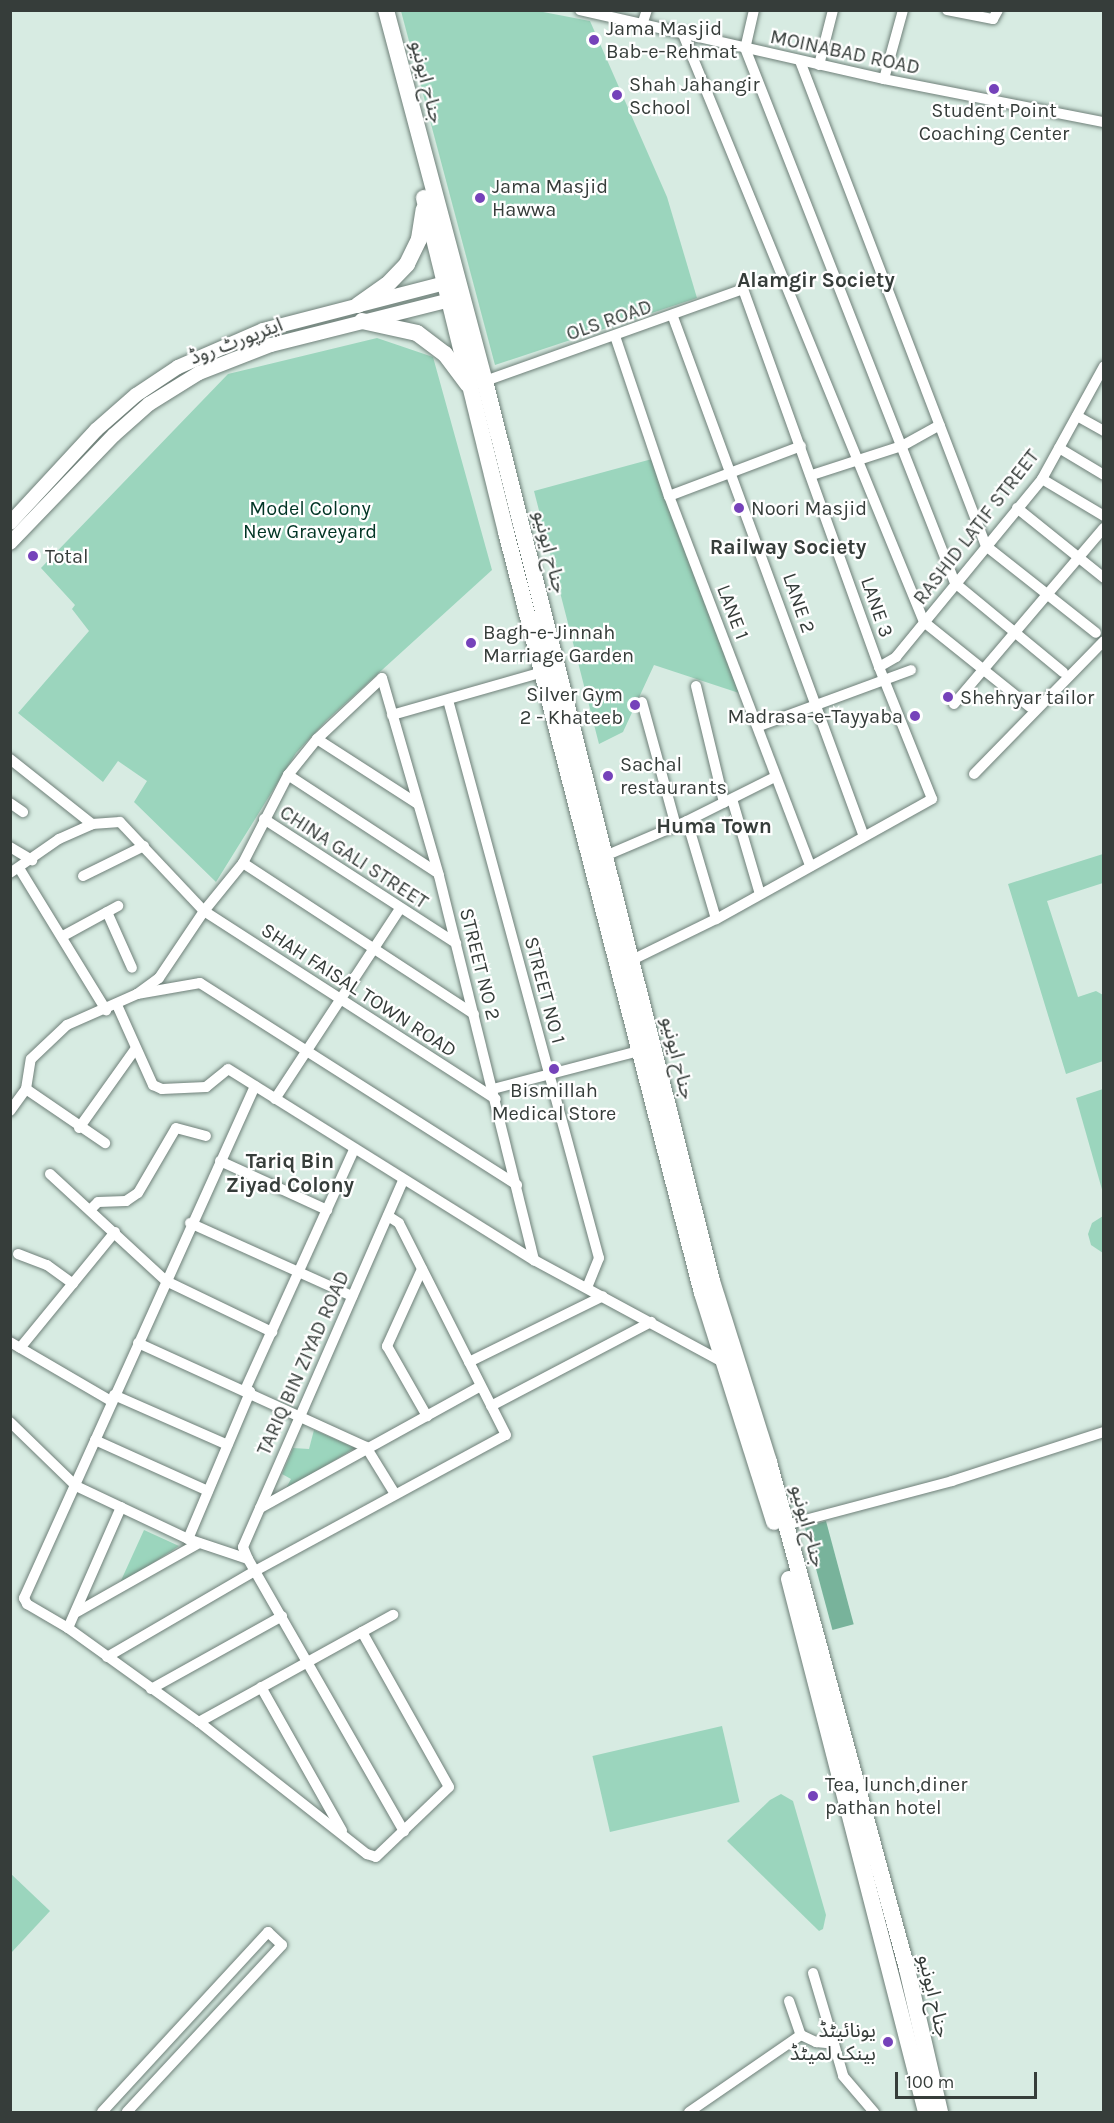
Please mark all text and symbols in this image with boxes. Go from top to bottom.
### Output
place label: Jama Masjid Bab-e-Rehmat [606,16,737,63]
street label: MOINABAD ROAD [768,24,922,80]
marker: Jama Masjid Bab-e-Rehmat [587,33,601,47]
street label: جناح ایونیو [405,38,449,126]
place label: Shah Jahangir School [629,72,760,119]
marker: Student Point Coaching Center [987,82,1001,96]
marker: Shah Jahangir School [610,88,624,102]
place label: Student Point Coaching Center [919,98,1069,145]
place label: Jama Masjid Hawwa [492,174,608,221]
marker: Jama Masjid Hawwa [473,191,487,205]
district label: Alamgir Society [737,267,895,293]
street label: OLS ROAD [563,294,655,346]
street label: ایئرپورٹ روڈ [186,312,286,370]
street label: RASHID LATIF STREET [908,445,1044,609]
place label: Noori Masjid [751,496,867,520]
park label: Model Colony New Graveyard [243,497,377,544]
marker: Noori Masjid [732,501,746,515]
street label: جناح ایونیو [528,508,572,596]
district label: Railway Society [710,534,866,560]
place label: Total [45,544,88,568]
marker: Total [26,549,40,563]
street label: LANE 2 [778,570,820,636]
street label: LANE 3 [856,574,898,640]
street label: LANE 1 [712,581,754,643]
place label: Bagh-e-Jinnah Marriage Garden [483,620,634,667]
marker: Bagh-e-Jinnah Marriage Garden [464,636,478,650]
place label: Silver Gym 2 - Khateeb [520,682,623,729]
place label: Shehryar tailor [960,685,1094,709]
marker: Shehryar tailor [941,690,955,704]
marker: Silver Gym 2 - Khateeb [628,698,642,712]
place label: Madrasa-e-Tayyaba [727,704,903,728]
marker: Madrasa-e-Tayyaba [908,709,922,723]
place label: Sachal restaurants [620,752,727,799]
marker: Sachal restaurants [601,769,615,783]
street label: CHINA GALI STREET [275,800,433,914]
district label: Huma Town [656,813,772,839]
street label: STREET NO 2 [455,906,505,1022]
street label: SHAH FAISAL TOWN ROAD [257,918,461,1062]
street label: STREET NO 1 [519,934,571,1046]
street label: جناح ایونیو [656,1014,700,1102]
marker: Bismillah Medical Store [547,1062,561,1076]
place label: Bismillah Medical Store [492,1078,616,1125]
district label: Tariq Bin Ziyad Colony [226,1148,354,1198]
street label: TARIQ BIN ZIYAD ROAD [252,1267,354,1459]
street label: جناح ایونیو [785,1482,831,1570]
place label: Tea, lunch,diner pathan hotel [825,1772,967,1819]
marker: Tea, lunch,diner pathan hotel [806,1789,820,1803]
street label: جناح ایونیو [913,1952,955,2040]
place label: یونائیٹڈ بینک لمیٹڈ [790,2018,876,2065]
marker: یونائیٹڈ بینک لمیٹڈ [881,2035,895,2049]
scale bar [898,2060,1040,2098]
text: 100 m [906,2071,954,2093]

